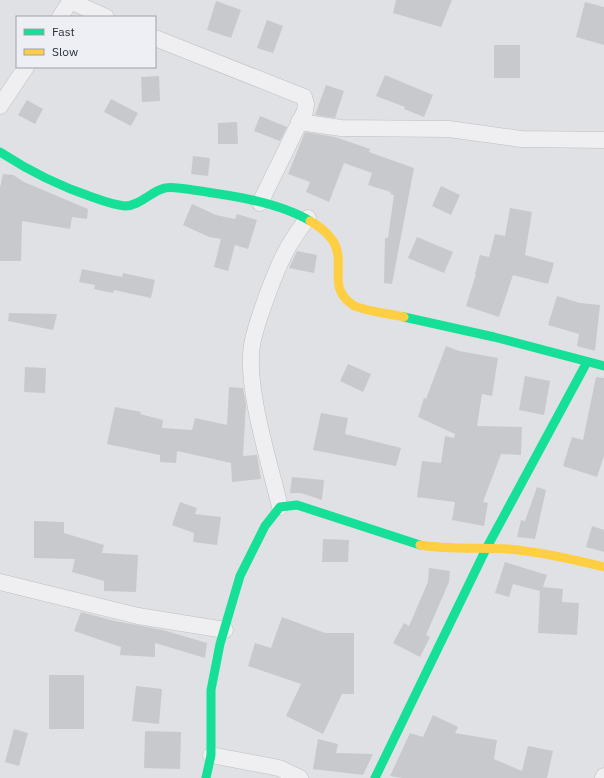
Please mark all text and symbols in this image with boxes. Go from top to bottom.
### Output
legend [16,16,156,68]
text: Fast [52,24,75,39]
text: Slow [52,44,78,59]

